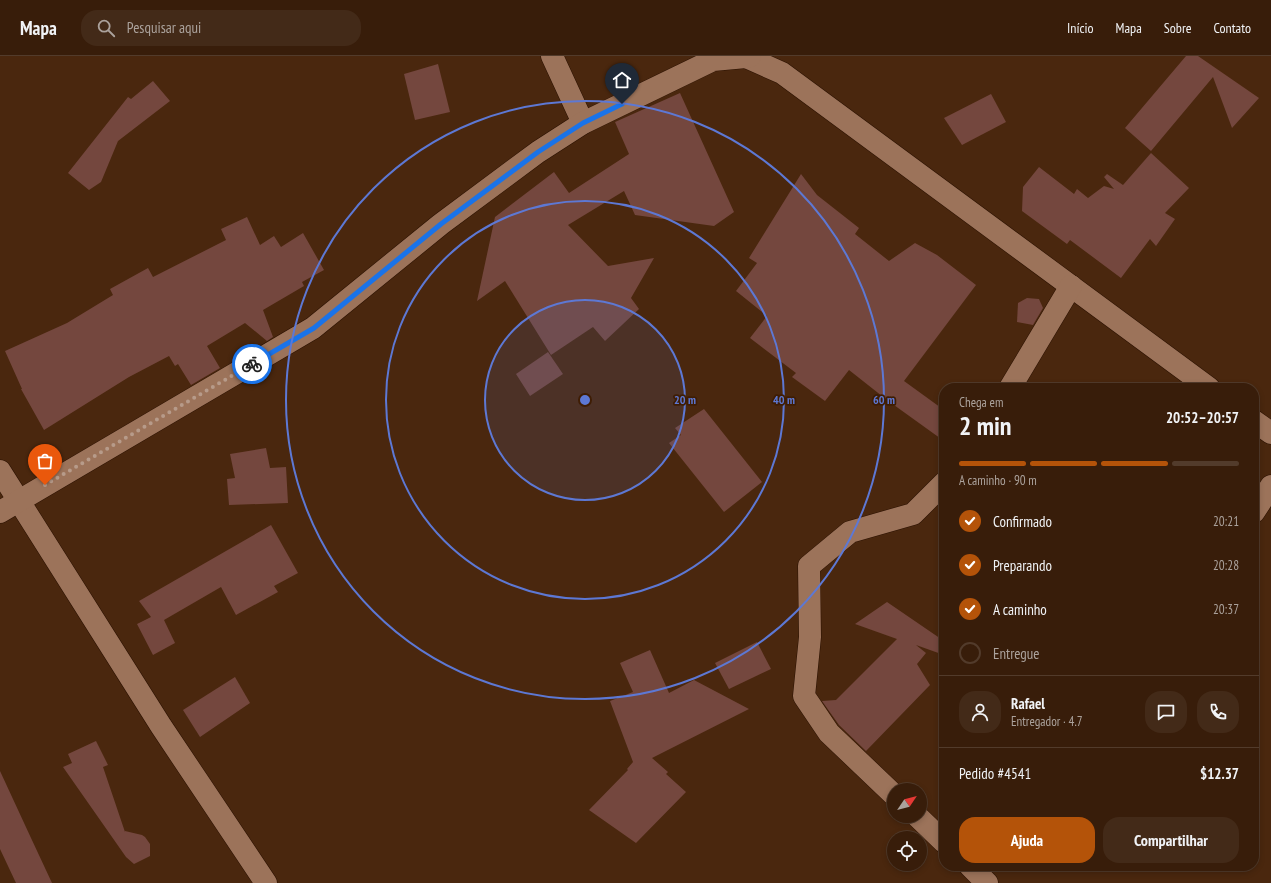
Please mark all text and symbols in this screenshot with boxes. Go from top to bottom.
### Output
search box [81,10,361,46]
text: Mapa [20,16,57,40]
icon: search [95,17,117,39]
text: Pesquisar aqui [127,18,201,37]
text: Início [1067,19,1094,37]
text: Mapa [1116,19,1142,37]
text: Sobre [1164,19,1192,37]
text: Contato [1214,19,1251,37]
pin [605,63,639,104]
icon: home [611,69,633,91]
courier [232,344,272,384]
icon: bike [241,353,263,375]
text: 20 m [674,392,696,407]
text: 40 m [773,392,795,407]
text: 60 m [873,392,895,407]
centre of rings [578,393,592,407]
text: Chega em [959,394,1003,411]
text: 20:52–20:57 [1166,408,1239,427]
text: 2 min [959,409,1012,442]
pin [28,444,62,485]
icon: bag [34,450,56,472]
text: A caminho · 90 m [959,472,1037,489]
icon: check [959,510,981,532]
text: Confirmado [993,512,1052,531]
text: 20:21 [1213,513,1239,530]
icon: check [959,554,981,576]
text: Preparando [993,556,1052,575]
text: 20:28 [1213,557,1239,574]
icon: check [959,598,981,620]
text: A caminho [993,600,1047,619]
text: 20:37 [1213,601,1239,618]
text: Entregue [993,644,1040,663]
button: person [959,691,1001,733]
button: chat [1145,691,1187,733]
button: phone [1197,691,1239,733]
text: Rafael [1011,694,1045,713]
text: Entregador · 4.7 [1011,713,1083,730]
text: Pedido #4541 [959,764,1031,783]
text: $12.37 [1200,764,1239,783]
north arrow [887,783,927,823]
map controls [887,783,927,871]
button: Ajuda [959,817,1095,863]
button: Compartilhar [1103,817,1239,863]
button: locate [887,831,927,871]

